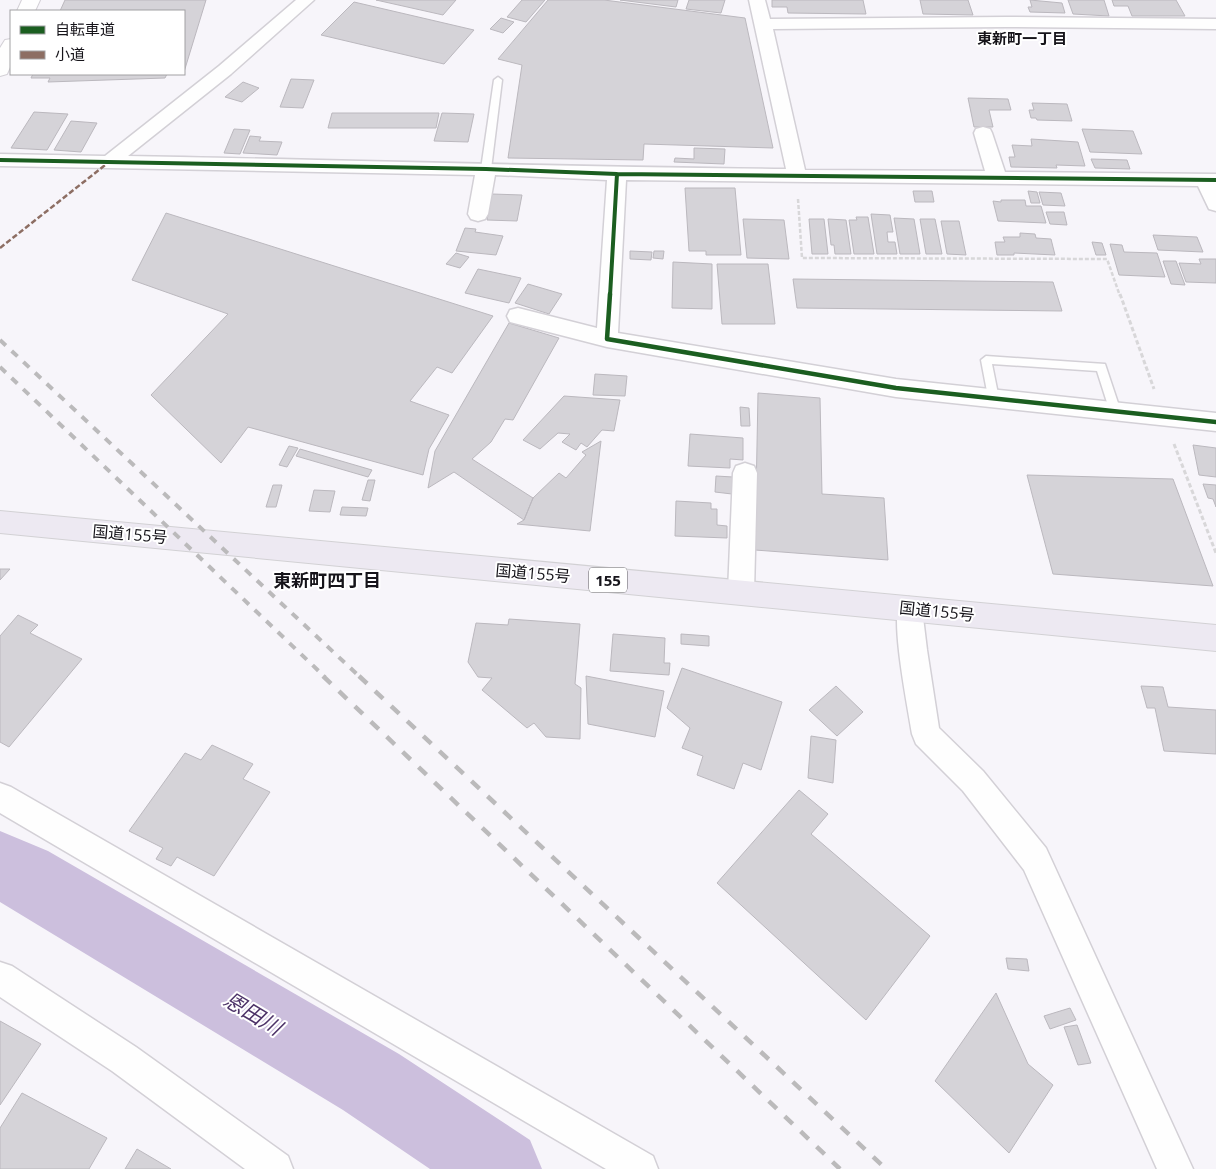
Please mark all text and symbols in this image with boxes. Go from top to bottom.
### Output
legend [10,10,185,75]
text: 自転車道 [55,19,115,39]
district label: 東新町一丁目 [977,28,1067,48]
text: 小道 [55,44,85,64]
street label: 国道155号 [91,520,169,548]
street label: 国道155号 [494,559,572,587]
district label: 東新町四丁目 [273,568,381,592]
road number: 155 [589,568,627,592]
street label: 国道155号 [898,596,976,626]
water label: 恩田川 [219,985,289,1042]

